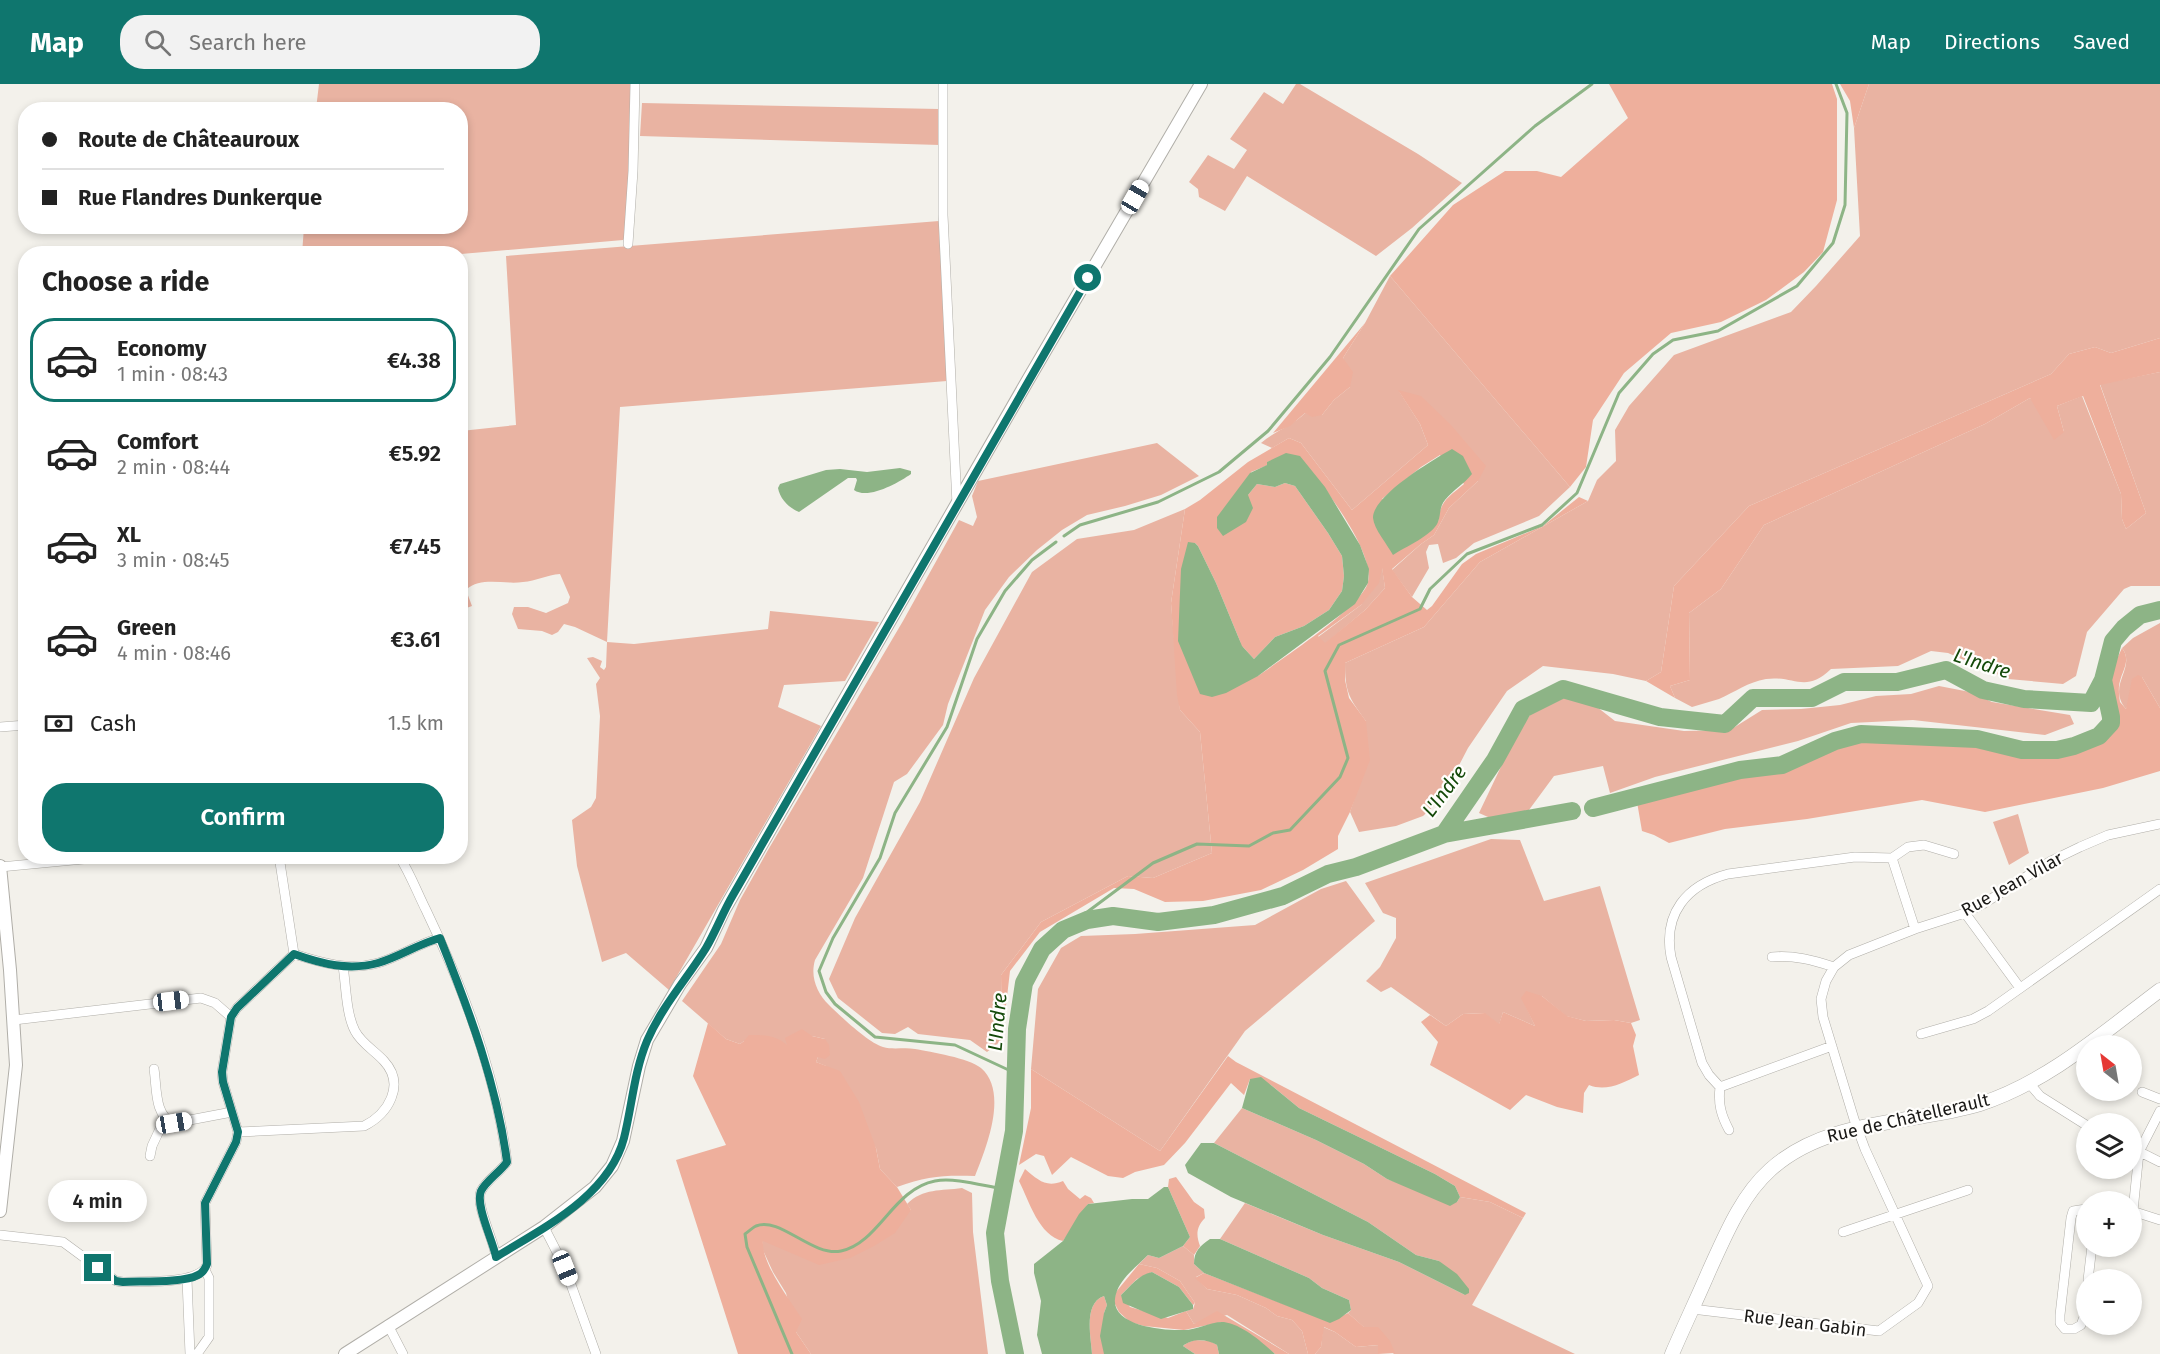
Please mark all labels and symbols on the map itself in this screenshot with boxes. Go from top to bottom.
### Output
car [1118,177,1152,217]
route start [1074,264,1101,291]
water label: L'Indre [1950,643,2014,683]
water label: L'Indre [1417,760,1471,822]
street label: Rue Jean Vilar [1957,847,2067,921]
car [152,990,190,1012]
water label: L'Indre [982,992,1012,1052]
north arrow [2076,1035,2142,1101]
street label: Rue de Châtellerault [1825,1088,1992,1147]
car [155,1111,193,1135]
callout: 4 min [48,1181,148,1223]
car [550,1248,580,1288]
route end [84,1254,111,1281]
street label: Rue Jean Gabin [1742,1305,1868,1341]

